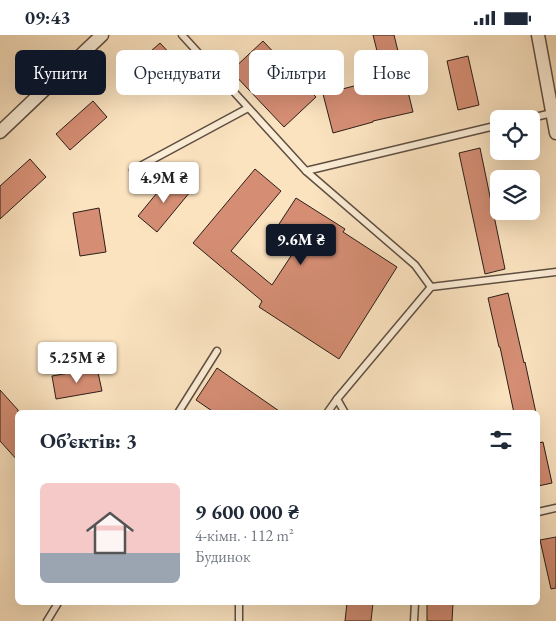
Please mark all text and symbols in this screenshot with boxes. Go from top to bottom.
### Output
text: 09:43 [25,5,71,30]
chip: Купити [15,50,106,95]
chip: Орендувати [116,50,239,95]
chip: Фільтри [249,50,344,95]
chip: Нове [354,50,428,95]
map controls [490,110,540,220]
button: locate [490,110,540,160]
pin: 4.9M ₴ [123,161,205,204]
text: 4.9M ₴ [140,167,188,188]
button: layers [490,170,540,220]
pin: 9.6M ₴ [260,223,342,266]
text: 9.6M ₴ [277,229,325,250]
pin: 5.25M ₴ [31,341,123,384]
text: 5.25M ₴ [49,347,105,368]
icon: filters [487,426,515,454]
text: Об’єктів: 3 [40,427,137,454]
text: 9 600 000 ₴ [195,498,299,525]
icon: home [80,503,140,563]
text: 4-кімн. · 112 m² [195,525,294,546]
text: Будинок [195,546,251,567]

